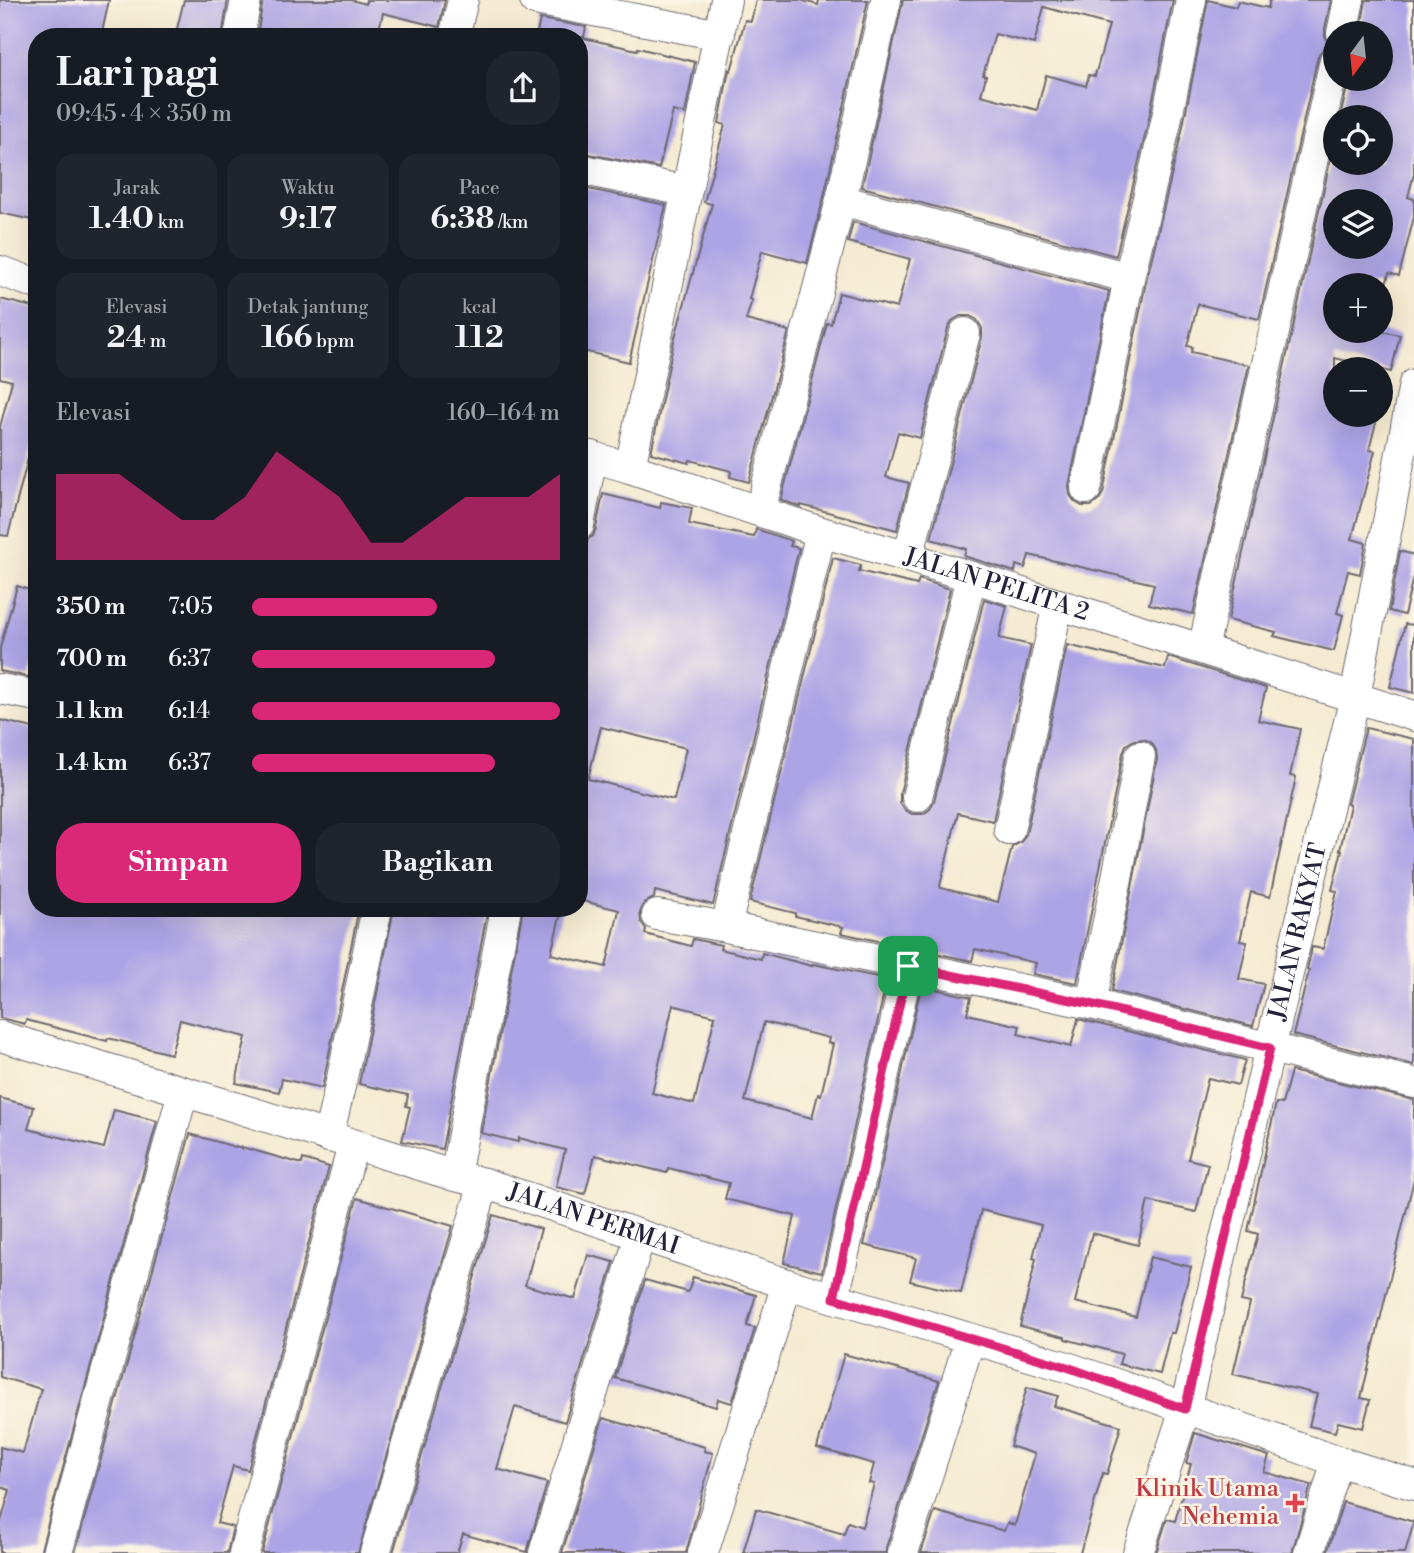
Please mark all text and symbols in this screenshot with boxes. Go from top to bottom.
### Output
north arrow [1323,21,1393,91]
map controls [1323,21,1393,427]
text: Lari pagi [56,50,219,97]
button: share [486,51,560,125]
text: 09:45 · 4 × 350 m [56,100,232,128]
button: locate [1323,105,1393,175]
text: Jarak [114,176,159,200]
text: Waktu [281,176,335,200]
text: Pace [459,176,500,200]
button: layers [1323,189,1393,259]
text: 1.40 [89,200,154,238]
text: 9:17 [279,200,337,238]
text: 6:38 [430,200,494,238]
text: km [154,210,184,234]
text: /km [494,210,529,234]
button: + [1323,273,1393,343]
text: Elevasi [106,295,168,319]
text: Detak jantung [248,295,368,319]
text: kcal [462,295,497,319]
text: 24 [107,319,146,357]
text: 166 [261,319,312,357]
text: 112 [455,319,504,357]
text: m [146,329,166,353]
text: bpm [312,329,355,353]
button: − [1323,357,1393,427]
text: Elevasi [56,399,131,427]
text: 160–164 m [447,399,560,427]
street label: JALAN PELITA 2 [899,541,1093,628]
text: 350 m [56,593,125,621]
text: 7:05 [168,593,213,621]
text: 700 m [56,645,127,673]
text: 6:37 [168,645,211,673]
text: 1.1 km [56,697,124,725]
text: 6:14 [168,697,210,725]
text: 1.4 km [56,749,128,777]
text: 6:37 [168,749,211,777]
button: Simpan [56,823,301,903]
button: Bagikan [315,823,560,903]
street label: JALAN RAKYAT [1262,840,1334,1024]
pin [878,936,938,996]
icon: arrive [889,947,927,985]
street label: JALAN PERMAI [503,1177,683,1262]
place label: Klinik Utama Nehemia [1135,1474,1280,1532]
marker: Klinik Utama Nehemia [1285,1493,1305,1513]

